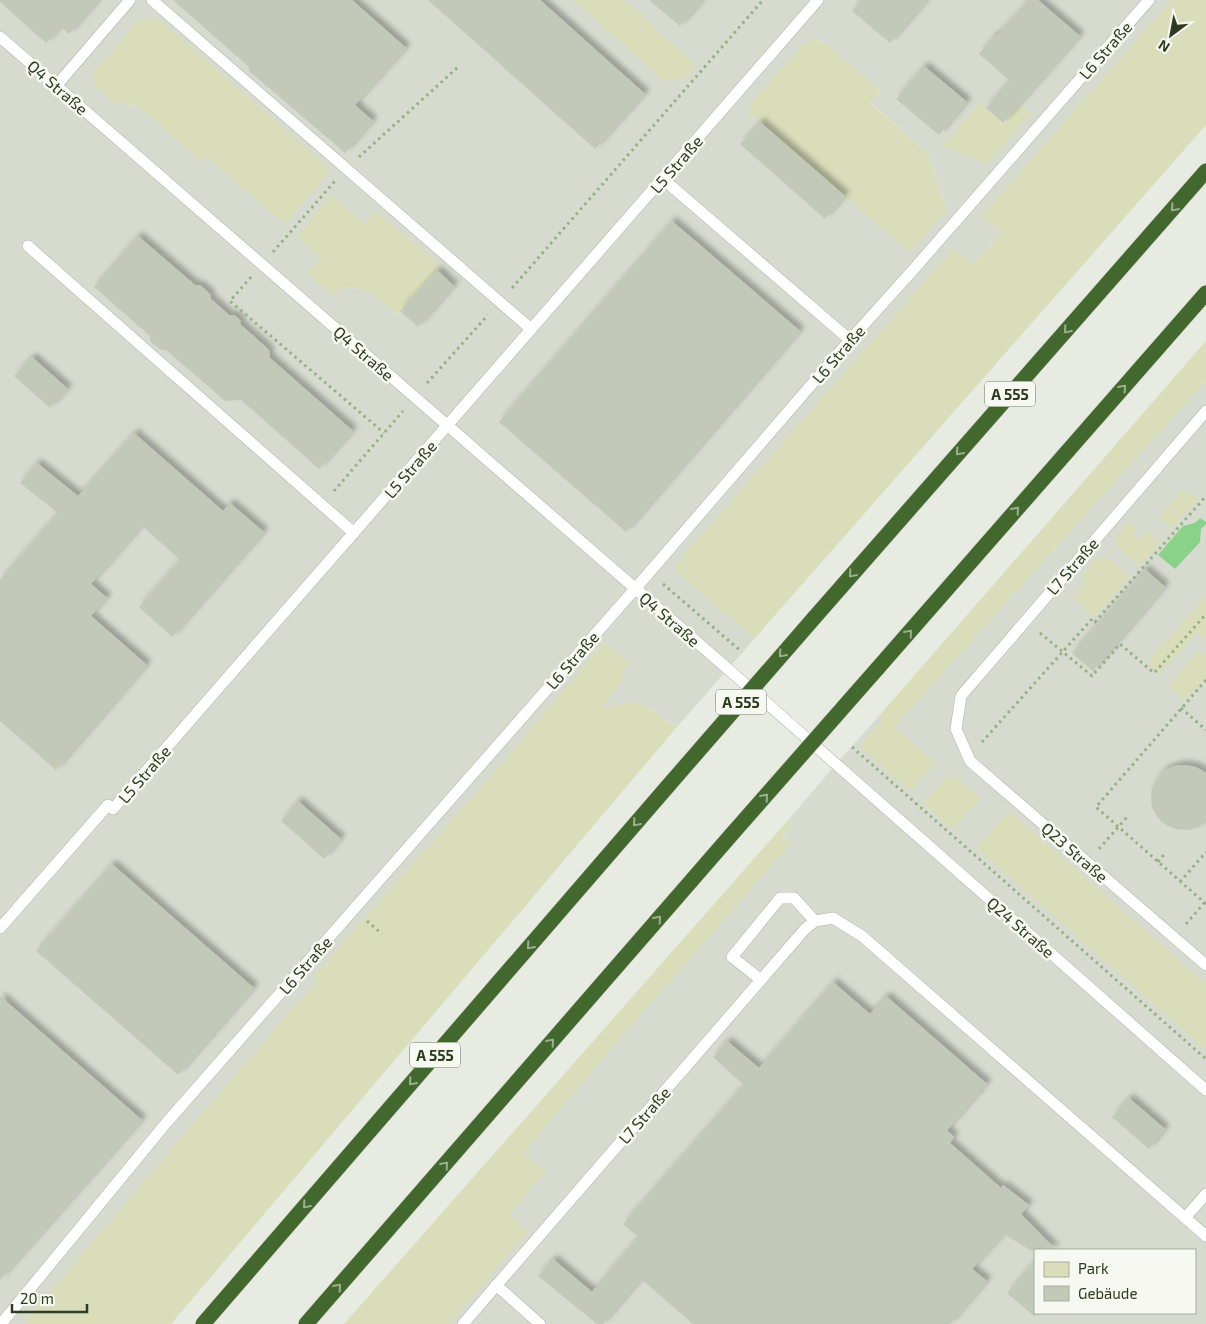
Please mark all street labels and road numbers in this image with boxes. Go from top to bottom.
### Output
street label: L6 Straße [1075,17,1135,83]
street label: Q4 Straße [23,56,92,119]
street label: L5 Straße [646,131,706,197]
street label: L6 Straße [808,321,868,387]
street label: Q4 Straße [329,322,398,385]
road number: A 555 [985,382,1035,406]
street label: L5 Straße [380,436,440,502]
street label: L7 Straße [1042,534,1102,598]
street label: Q4 Straße [635,588,704,651]
street label: L6 Straße [542,627,602,693]
road number: A 555 [716,690,766,714]
street label: L5 Straße [114,741,174,807]
street label: Q23 Straße [1037,818,1112,887]
street label: Q24 Straße [983,893,1058,962]
street label: L6 Straße [275,932,335,998]
road number: A 555 [410,1042,460,1068]
street label: L7 Straße [614,1083,674,1147]

